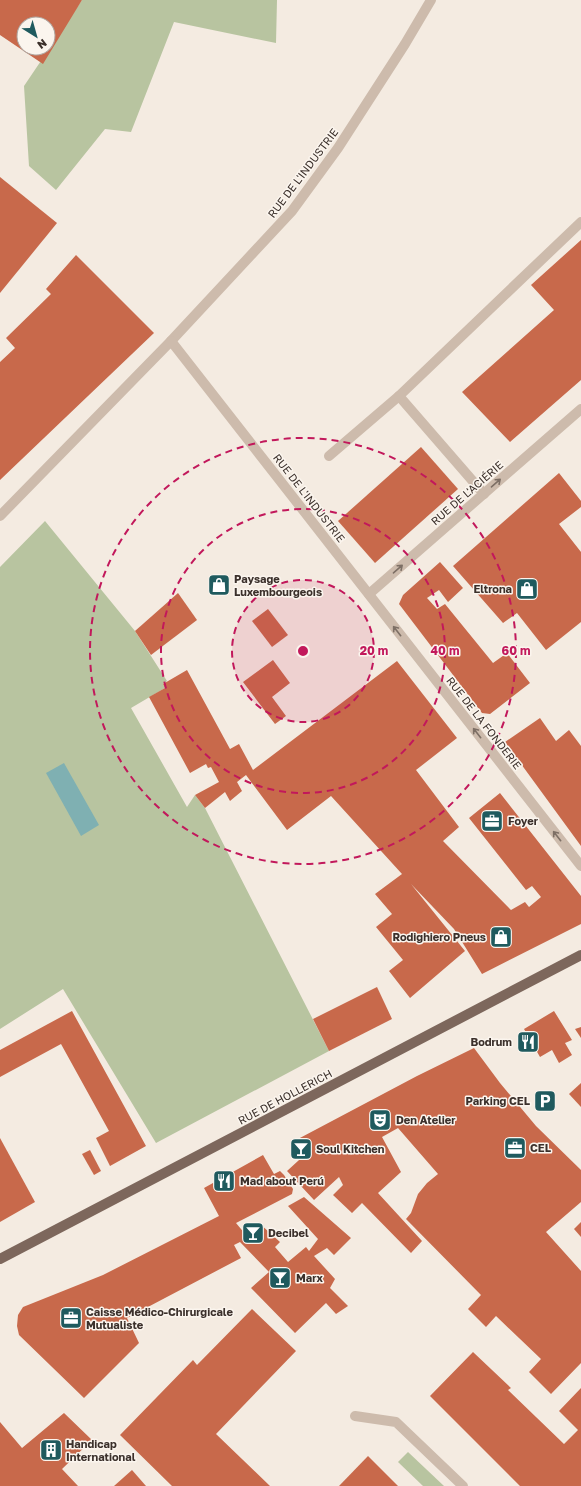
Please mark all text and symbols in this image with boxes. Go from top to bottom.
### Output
north arrow [16,16,56,56]
text: N [35,37,50,52]
street label: RUE DE L'INDUSTRIE [265,125,341,220]
street label: RUE DE L'INDUSTRIE [271,451,348,545]
street label: RUE DE L'ACIÉRIE [428,458,506,527]
one-way arrow [491,479,502,488]
one-way arrow [393,564,403,573]
shop icon: Paysage Luxembourgeois [206,572,232,598]
place label: Paysage Luxembourgeois [234,572,322,598]
shop icon: Eltrona [514,576,540,602]
place label: Eltrona [474,582,512,595]
one-way arrow [393,625,402,636]
text: 20 m [360,643,388,658]
text: 40 m [431,643,459,658]
text: 60 m [502,643,530,658]
centre of rings [296,644,310,658]
street label: RUE DE LA FONDERIE [444,674,525,772]
one-way arrow [473,728,481,739]
office icon: Foyer [479,808,505,834]
place label: Foyer [508,814,539,827]
one-way arrow [553,830,561,841]
shop icon: Rodighiero Pneus [488,924,514,950]
place label: Rodighiero Pneus [393,930,486,943]
restaurant icon: Bodrum [515,1029,541,1055]
place label: Bodrum [470,1035,512,1048]
street label: RUE DE HOLLERICH [236,1066,334,1127]
parking icon: Parking CEL [532,1088,558,1114]
place label: Parking CEL [466,1094,531,1107]
theatre icon: Den Atelier [367,1107,393,1133]
place label: Den Atelier [396,1113,456,1126]
office icon: CEL [502,1135,528,1161]
bar icon: Soul Kitchen [288,1136,314,1162]
place label: CEL [530,1141,552,1154]
place label: Soul Kitchen [316,1142,385,1155]
restaurant icon: Mad about Perú [211,1168,237,1194]
place label: Mad about Perú [240,1174,324,1187]
bar icon: Decibel [240,1220,266,1246]
place label: Decibel [268,1226,309,1239]
bar icon: Marx [267,1265,293,1291]
place label: Marx [296,1271,324,1284]
office icon: Caisse Médico-Chirurgicale Mutualiste [58,1305,84,1331]
place label: Caisse Médico-Chirurgicale Mutualiste [86,1305,233,1331]
building icon: Handicap International [38,1437,64,1463]
place label: Handicap International [66,1437,136,1463]

